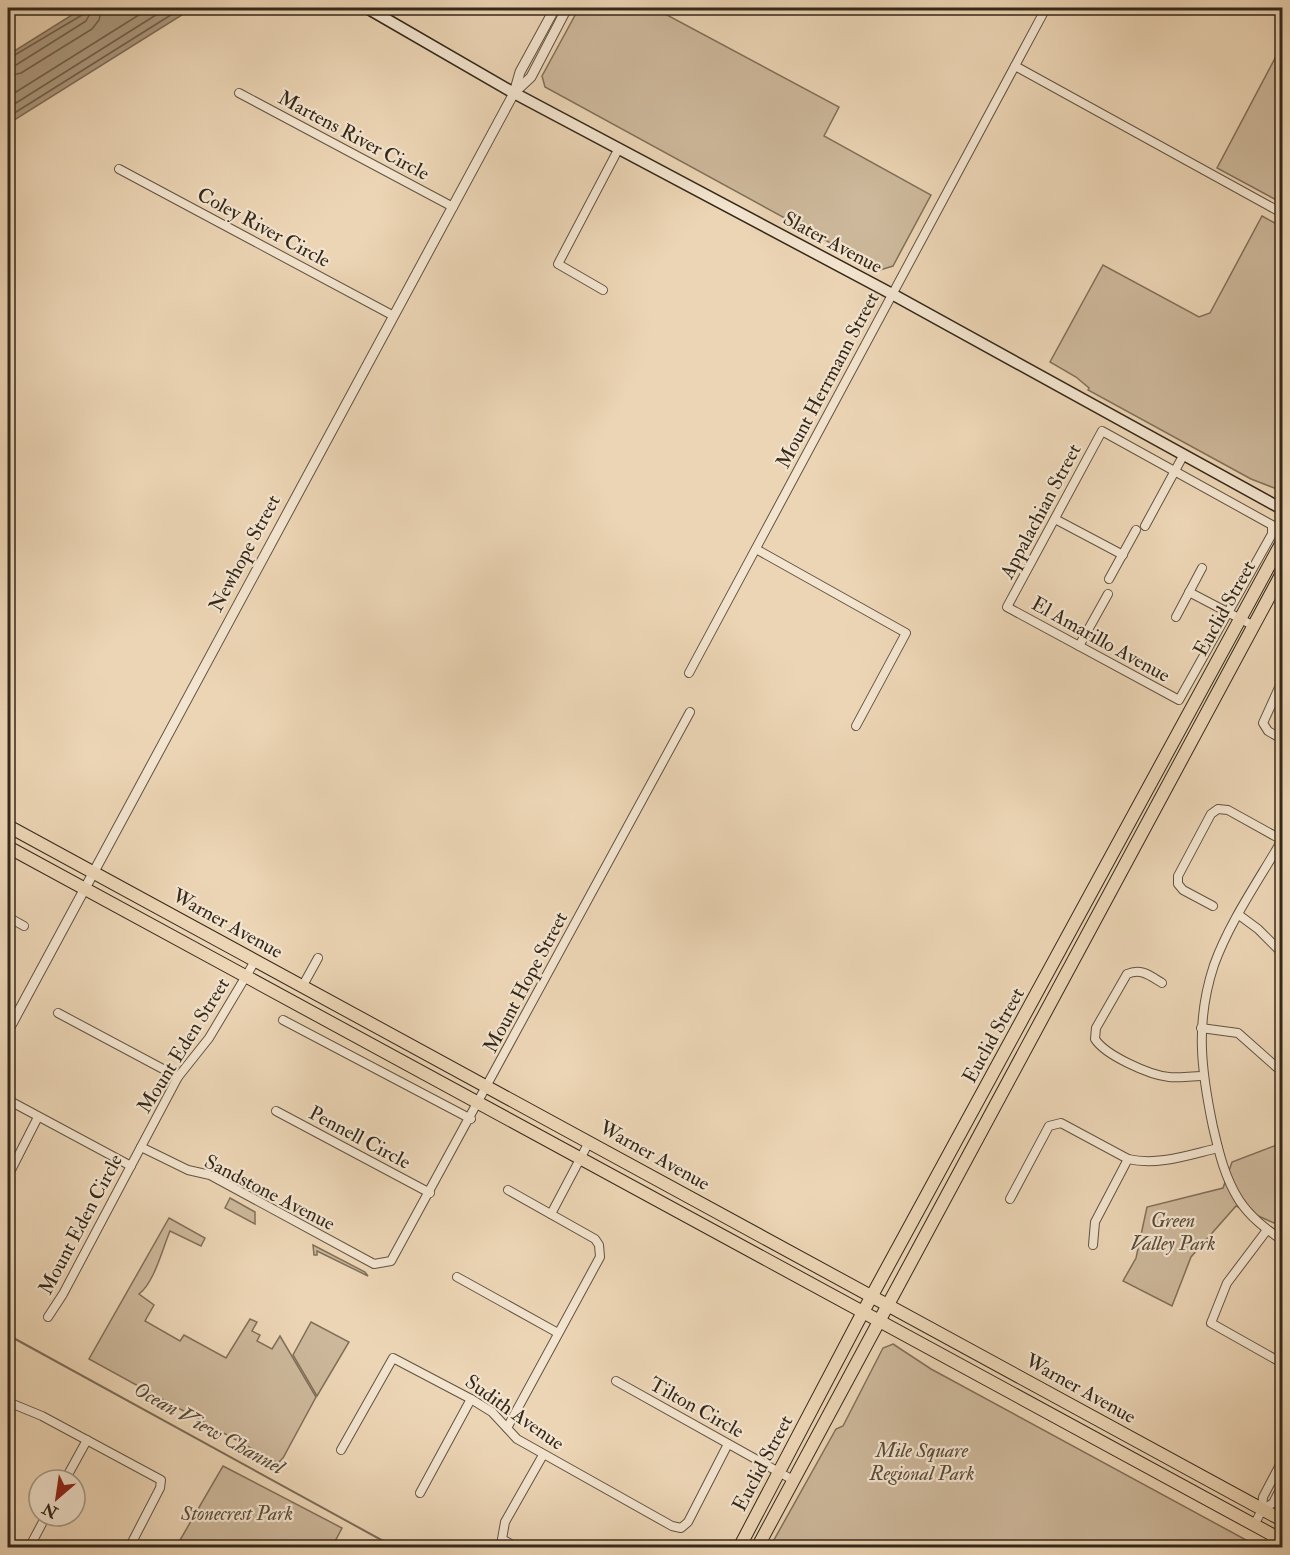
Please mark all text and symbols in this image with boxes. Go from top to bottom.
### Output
street label: Martens River Circle [274,85,434,186]
street label: Coley River Circle [193,182,335,273]
street label: Slater Avenue [779,206,887,279]
street label: Mount Herrmann Street [770,287,885,473]
street label: Appalachian Street [994,439,1088,584]
street label: Newhope Street [203,490,287,617]
street label: Euclid Street [1188,556,1261,660]
street label: El Amarillo Avenue [1027,591,1175,688]
street label: Warner Avenue [167,882,287,964]
street label: Mount Hope Street [478,907,574,1058]
street label: Mount Eden Street [132,972,235,1118]
street label: Euclid Street [957,983,1030,1087]
street label: Pennell Circle [305,1100,415,1175]
street label: Warner Avenue [594,1114,714,1196]
street label: Sandstone Avenue [200,1149,339,1236]
street label: Mount Eden Circle [33,1150,128,1299]
park label: Green Valley Park [1130,1208,1216,1256]
street label: Warner Avenue [1020,1347,1140,1429]
street label: Sudith Avenue [460,1369,569,1456]
street label: Tilton Circle [645,1371,748,1444]
water label: Ocean View Channel [129,1376,291,1482]
street label: Euclid Street [727,1410,798,1516]
park label: Mile Square Regional Park [868,1438,975,1486]
north arrow [27,1468,87,1528]
text: N [39,1498,62,1523]
park label: Stonecrest Park [180,1501,293,1526]

